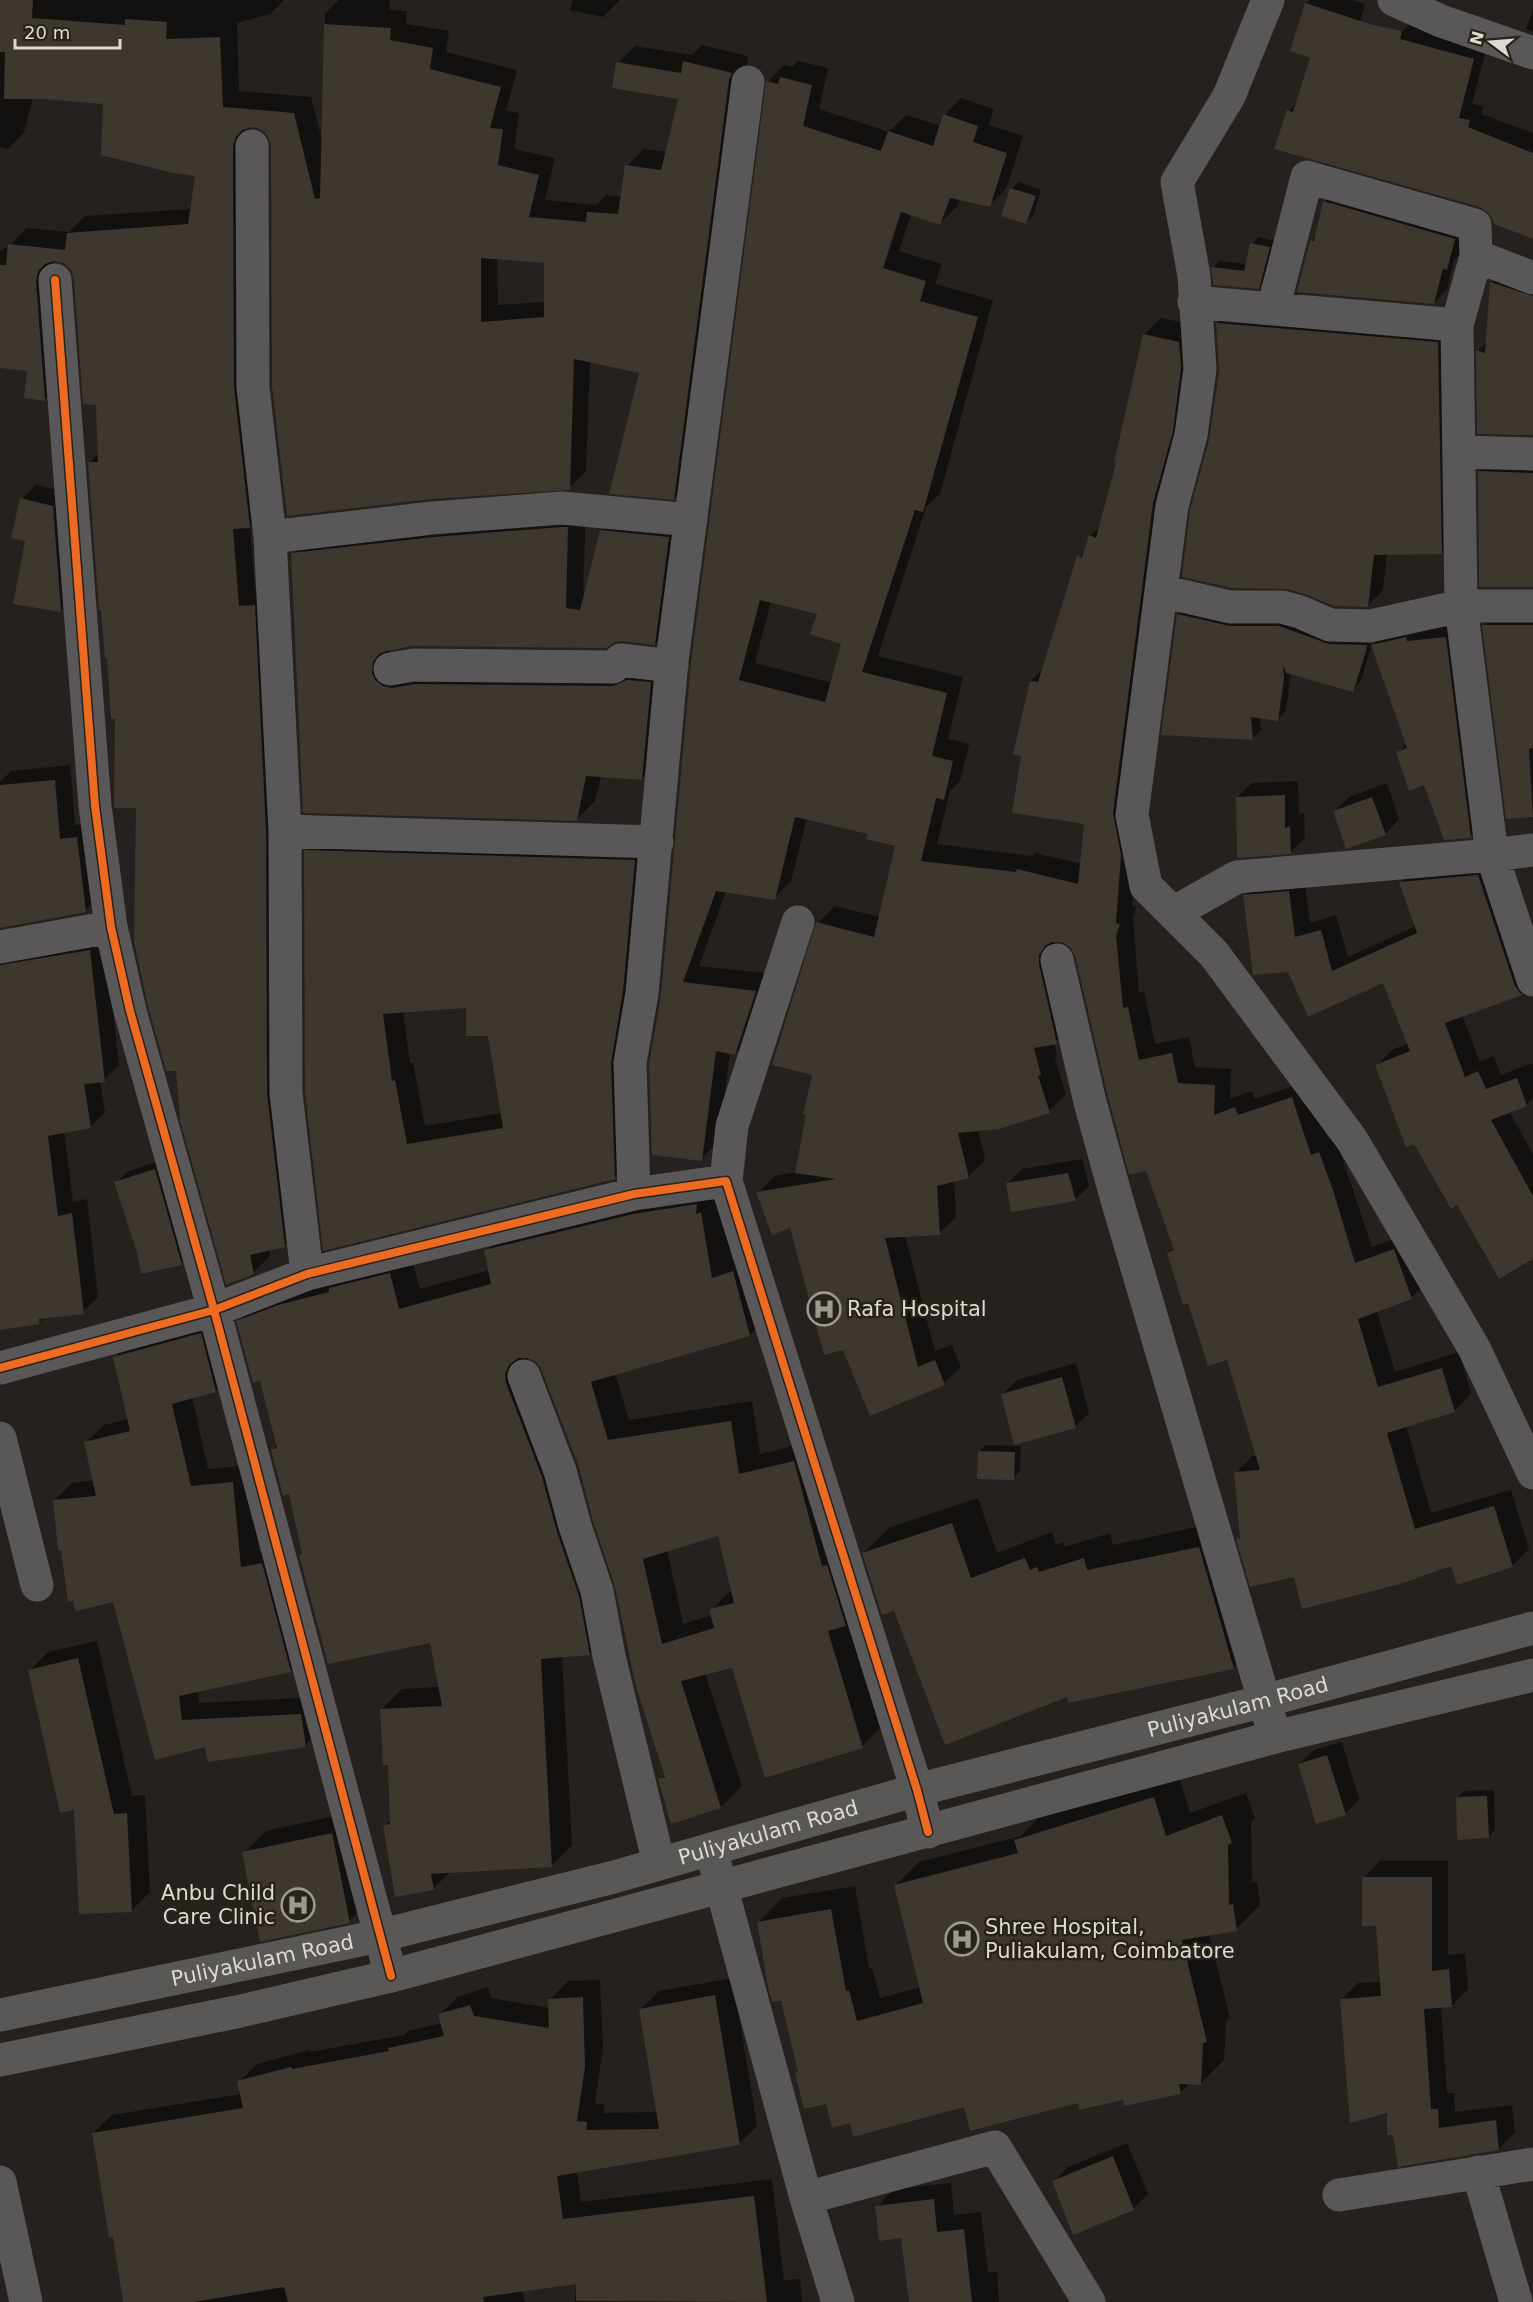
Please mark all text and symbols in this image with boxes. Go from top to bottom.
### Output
scale bar [15,12,120,50]
north arrow [1461,12,1521,72]
text: 20 m [24,22,70,43]
text: N [1466,29,1488,47]
hospital icon: Rafa Hospital [806,1291,842,1327]
place label: Rafa Hospital [847,1297,987,1321]
street label: Puliyakulam Road [1145,1672,1331,1742]
street label: Puliyakulam Road [676,1795,861,1870]
place label: Anbu Child Care Clinic [161,1881,275,1929]
hospital icon: Anbu Child Care Clinic [280,1887,316,1923]
place label: Shree Hospital, Puliakulam, Coimbatore [985,1915,1235,1963]
hospital icon: Shree Hospital, Puliakulam, Coimbatore [944,1921,980,1957]
street label: Puliyakulam Road [169,1930,356,1991]

